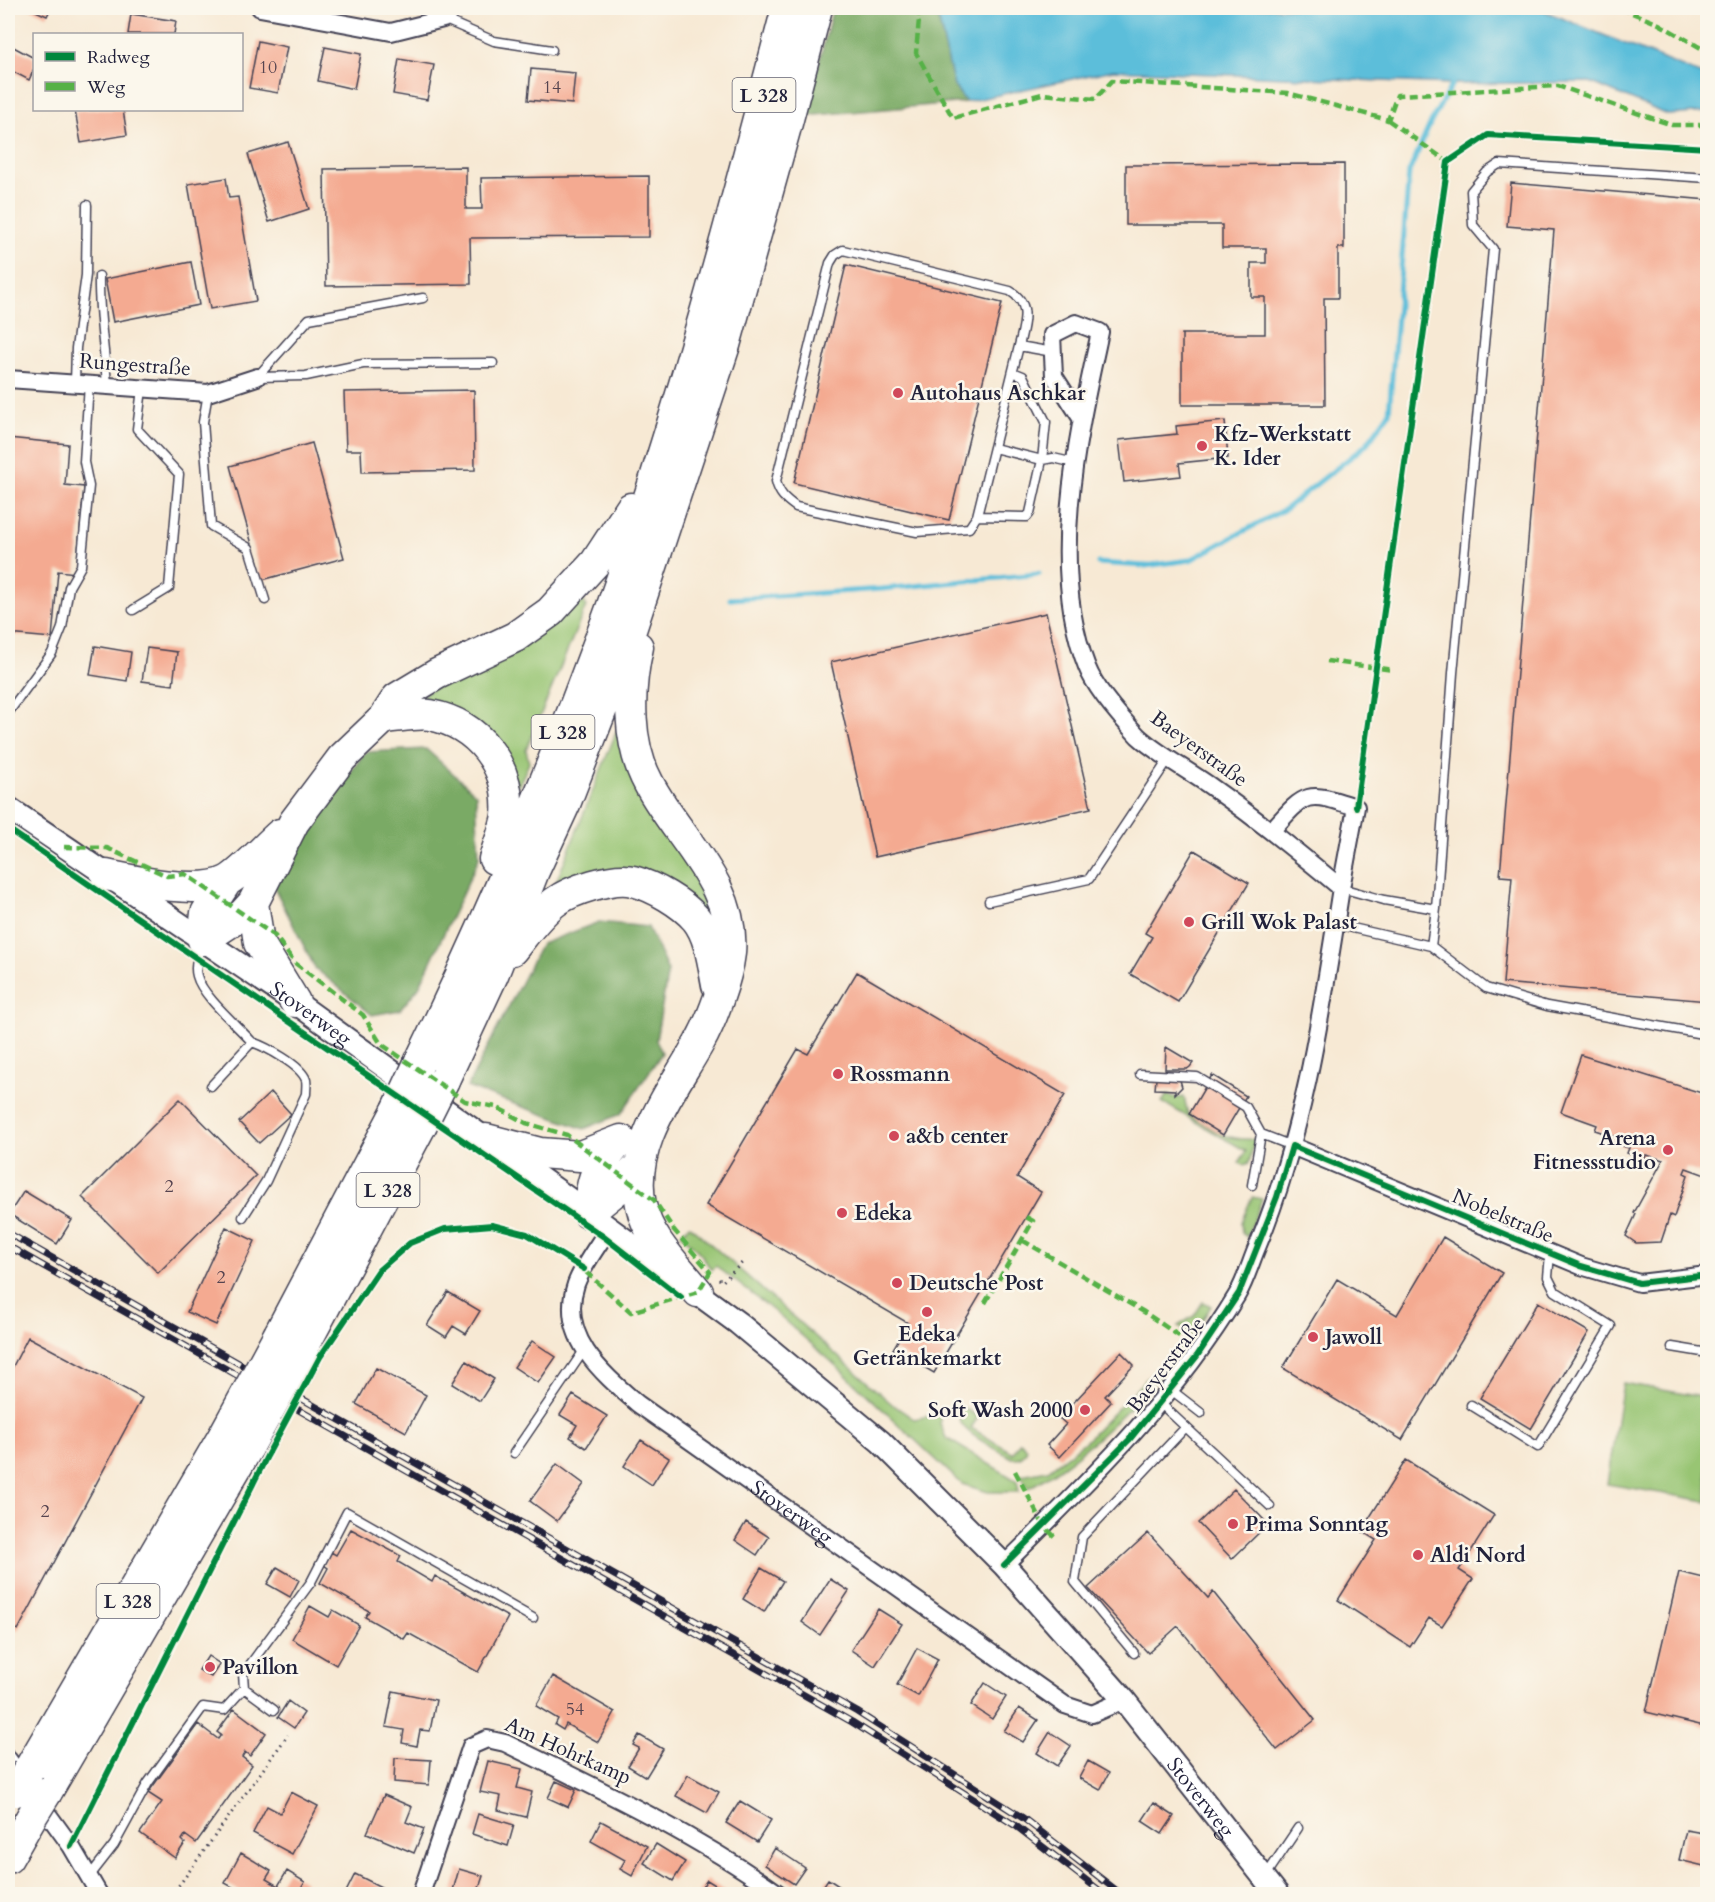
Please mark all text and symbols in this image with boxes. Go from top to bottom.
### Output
legend [33,33,243,111]
text: Radweg [87,45,150,70]
house number: 10 [259,55,277,80]
text: Weg [86,75,126,100]
house number: 14 [543,75,561,100]
road number: L 328 [732,78,795,112]
street label: Rungestraße [78,347,192,383]
place label: Autohaus Aschkar [910,379,1086,408]
marker: Autohaus Aschkar [891,386,905,400]
place label: Kfz-Werkstatt K. Ider [1214,420,1352,473]
marker: Kfz-Werkstatt K. Ider [1195,439,1209,453]
street label: Baeyerstraße [1145,704,1253,794]
road number: L 328 [532,715,594,749]
place label: Grill Wok Palast [1201,908,1357,937]
marker: Grill Wok Palast [1182,915,1196,929]
street label: Stoverweg [264,974,358,1053]
place label: Rossmann [850,1060,951,1089]
marker: Rossmann [831,1067,845,1081]
place label: a&b center [906,1122,1009,1151]
place label: Arena Fitnessstudio [1533,1124,1657,1177]
marker: a&b center [887,1129,901,1143]
marker: Arena Fitnessstudio [1661,1143,1675,1157]
road number: L 328 [356,1173,420,1207]
house number: 2 [164,1174,174,1199]
street label: Nobelstraße [1448,1182,1558,1250]
place label: Edeka [854,1199,913,1228]
marker: Edeka [835,1206,849,1220]
house number: 2 [216,1265,226,1290]
place label: Deutsche Post [909,1269,1044,1298]
marker: Deutsche Post [890,1276,904,1290]
marker: Edeka Getränkemarkt [920,1305,934,1319]
street label: Baeyerstraße [1120,1311,1212,1419]
place label: Edeka Getränkemarkt [853,1320,1002,1373]
place label: Jawoll [1322,1323,1382,1352]
marker: Jawoll [1306,1330,1320,1344]
place label: Soft Wash 2000 [928,1396,1073,1425]
marker: Soft Wash 2000 [1078,1403,1092,1417]
street label: Stoverweg [745,1473,839,1552]
house number: 2 [40,1499,50,1524]
place label: Prima Sonntag [1245,1510,1388,1539]
marker: Prima Sonntag [1226,1517,1240,1531]
place label: Aldi Nord [1430,1541,1526,1570]
marker: Aldi Nord [1411,1548,1425,1562]
road number: L 328 [96,1584,160,1618]
place label: Pavillon [222,1653,299,1682]
marker: Pavillon [203,1660,217,1674]
house number: 54 [566,1697,584,1722]
street label: Am Hohrkamp [500,1710,636,1792]
street label: Stoverweg [1160,1751,1242,1844]

